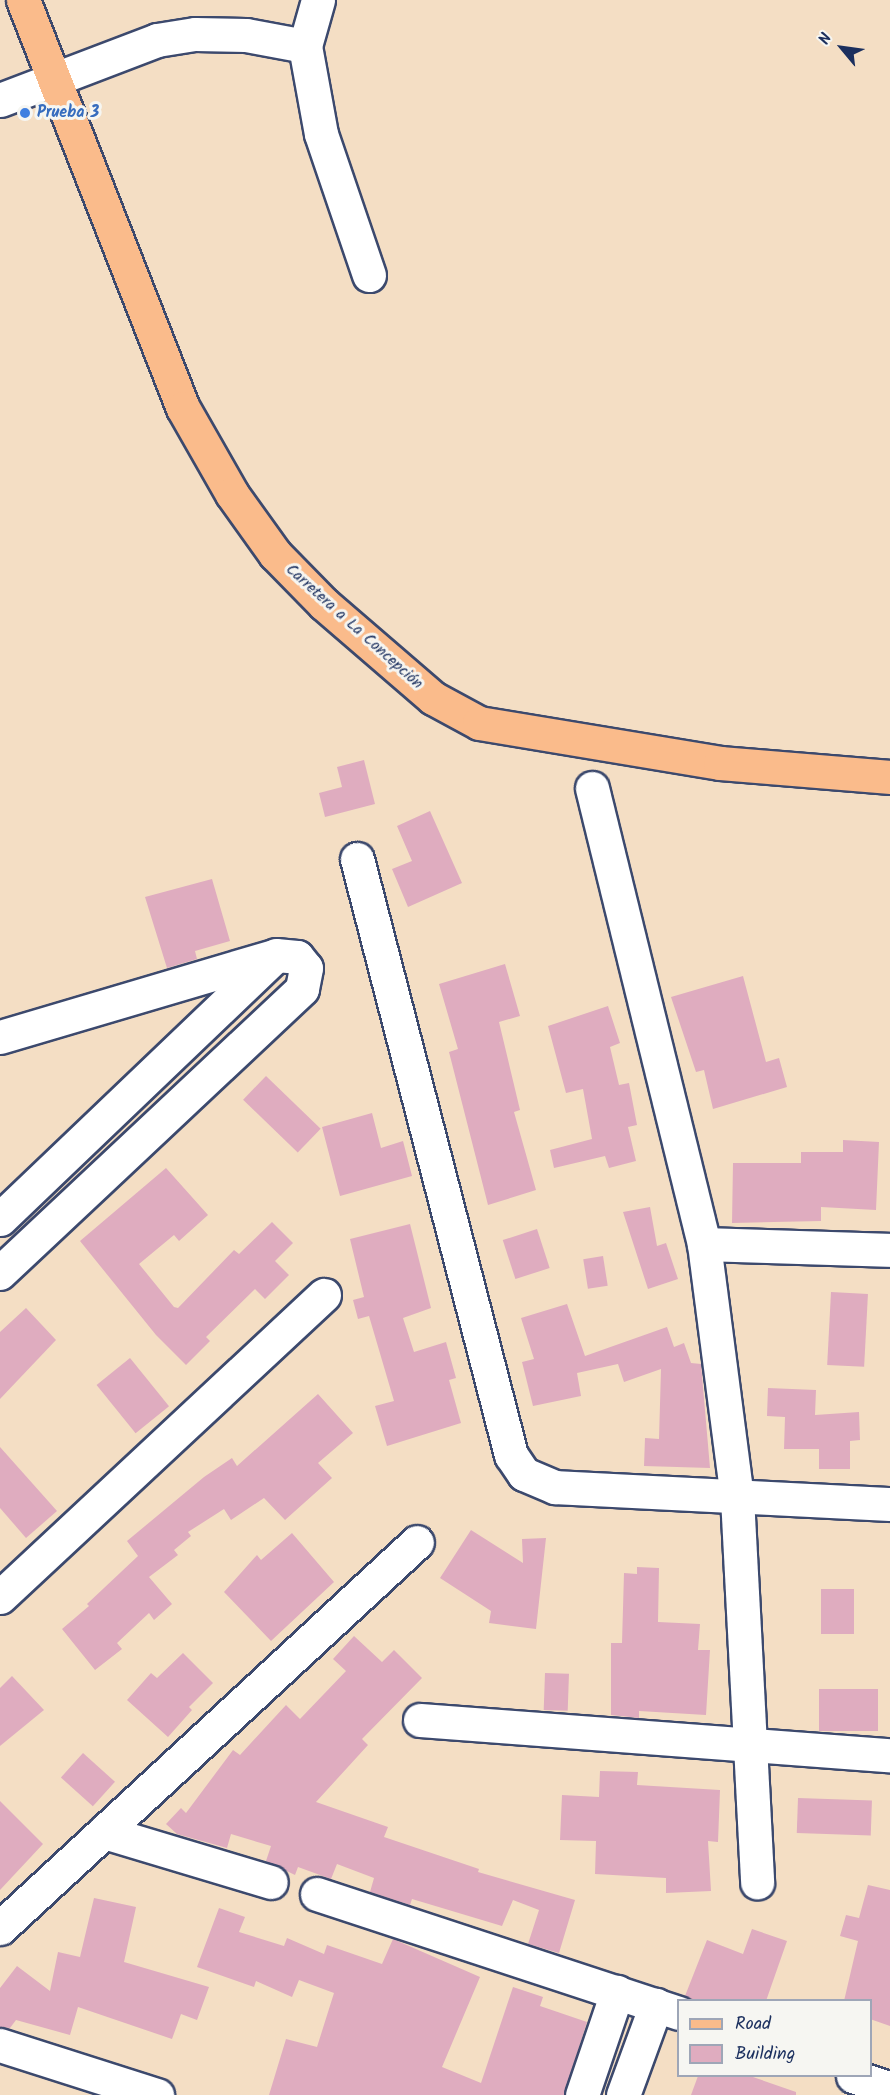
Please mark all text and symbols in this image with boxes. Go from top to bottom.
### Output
north arrow [812,18,872,78]
text: N [812,29,839,50]
place label: Prueba 3 [37,103,99,123]
marker: Prueba 3 [18,106,32,120]
street label: Carretera a La Concepción [281,560,427,694]
legend [677,1999,872,2077]
text: Road [735,2010,771,2039]
text: Building [735,2040,795,2069]

